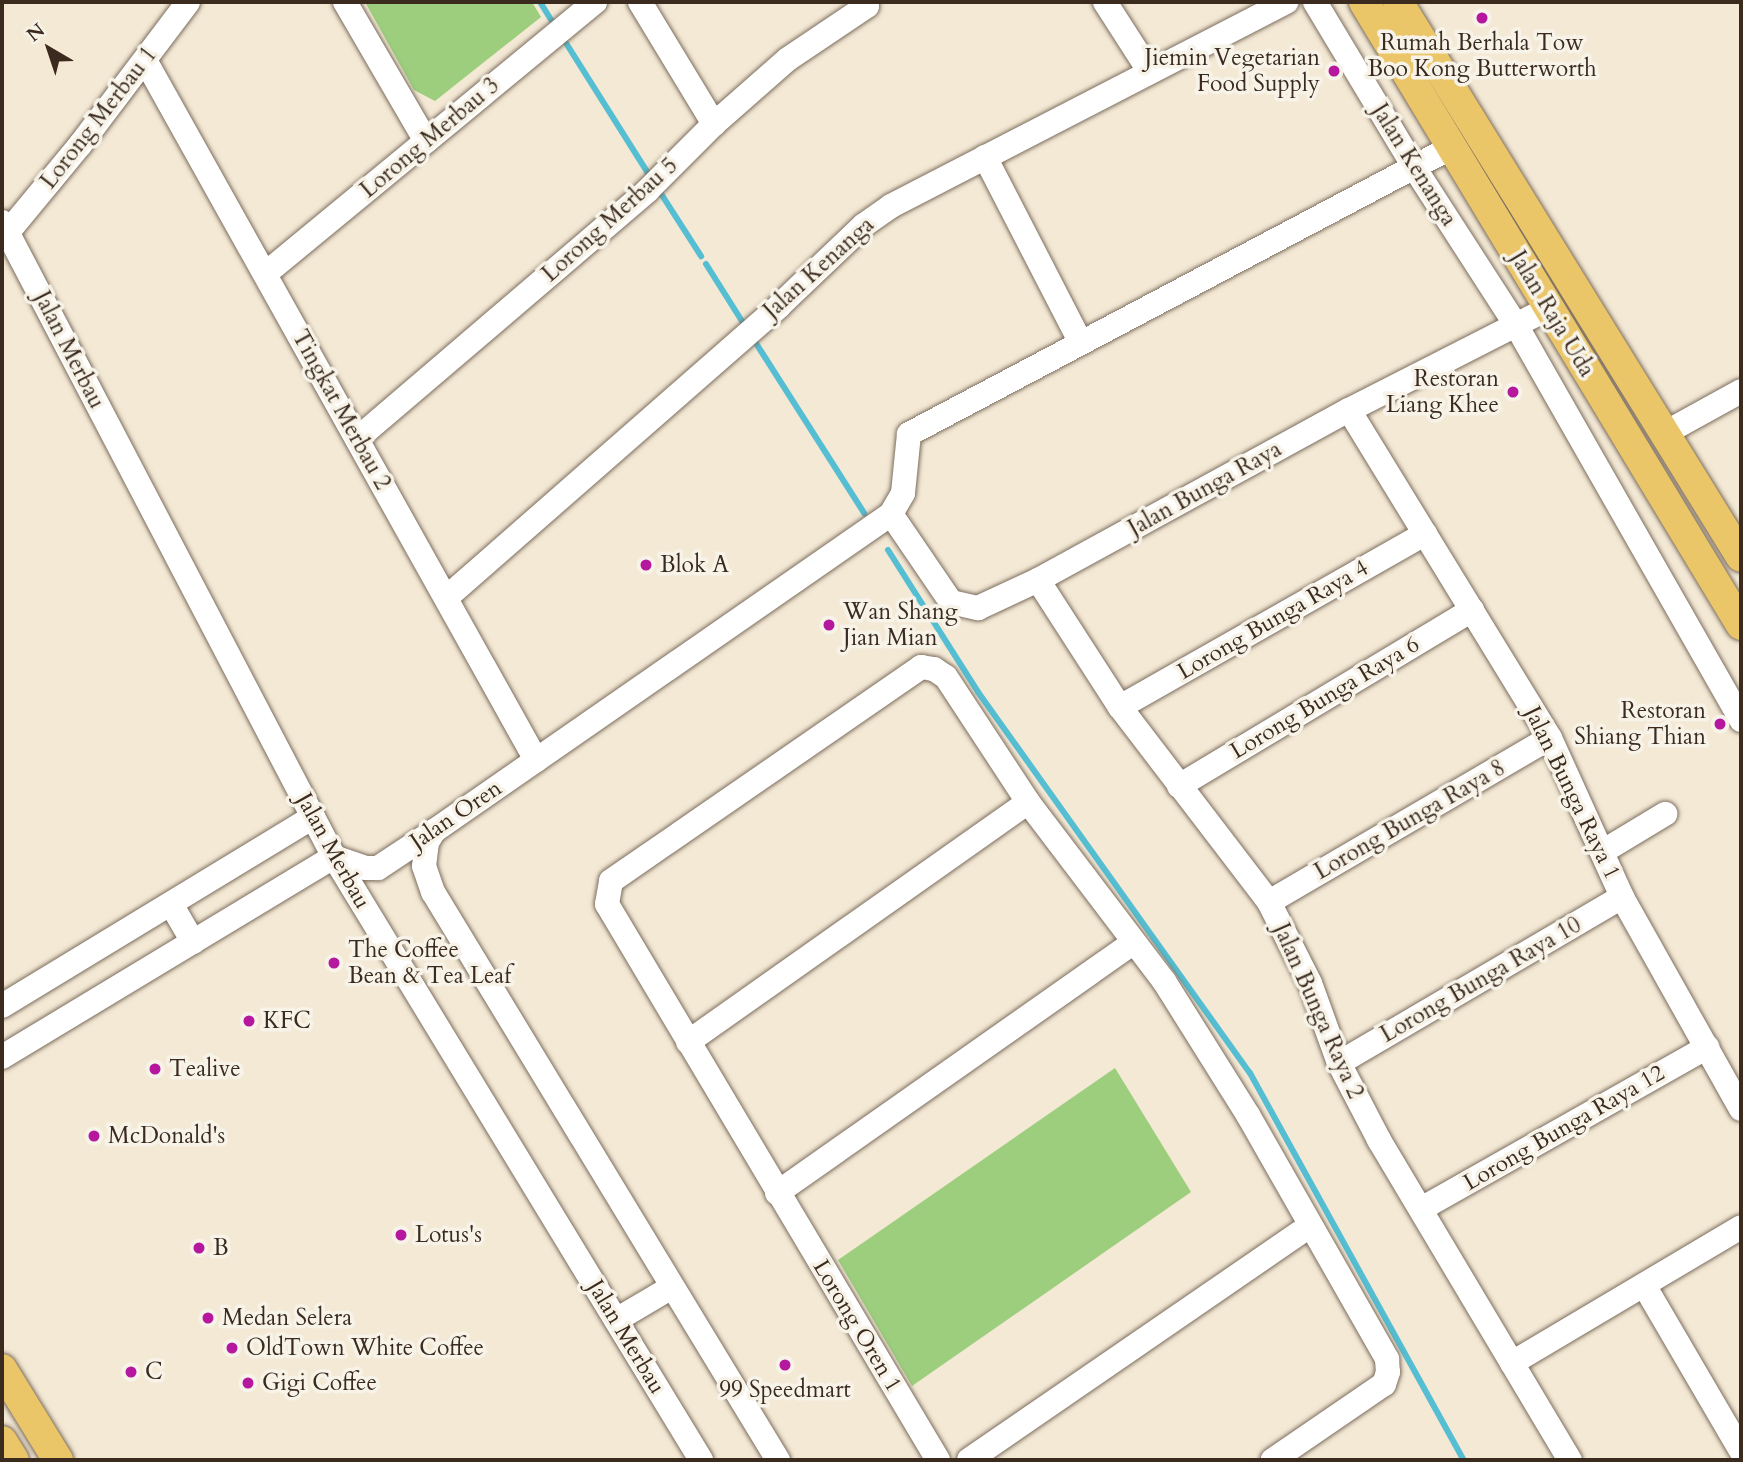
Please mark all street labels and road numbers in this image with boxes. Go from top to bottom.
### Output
street label: Lorong Merbau 1 [35,41,163,195]
street label: Lorong Merbau 3 [355,72,505,204]
street label: Jalan Kenanga [1365,99,1463,231]
street label: Lorong Merbau 5 [537,152,683,288]
street label: Jalan Kenanga [758,211,880,325]
street label: Jalan Raja Uda [1504,246,1600,382]
street label: Jalan Merbau [28,287,110,413]
street label: Tingkat Merbau 2 [286,325,396,495]
street label: Jalan Bunga Raya [1124,435,1286,543]
street label: Lorong Bunga Raya 4 [1173,554,1373,686]
street label: Lorong Bunga Raya 6 [1226,631,1424,765]
street label: Jalan Bunga Raya 1 [1518,702,1626,884]
street label: Lorong Bunga Raya 8 [1310,754,1510,886]
street label: Jalan Oren [405,774,507,856]
street label: Jalan Merbau [290,788,376,914]
street label: Lorong Bunga Raya 10 [1376,911,1586,1049]
street label: Jalan Bunga Raya 2 [1267,919,1369,1103]
street label: Lorong Bunga Raya 12 [1459,1059,1669,1197]
street label: Lorong Oren 1 [807,1255,907,1397]
street label: Jalan Merbau [581,1275,671,1399]

